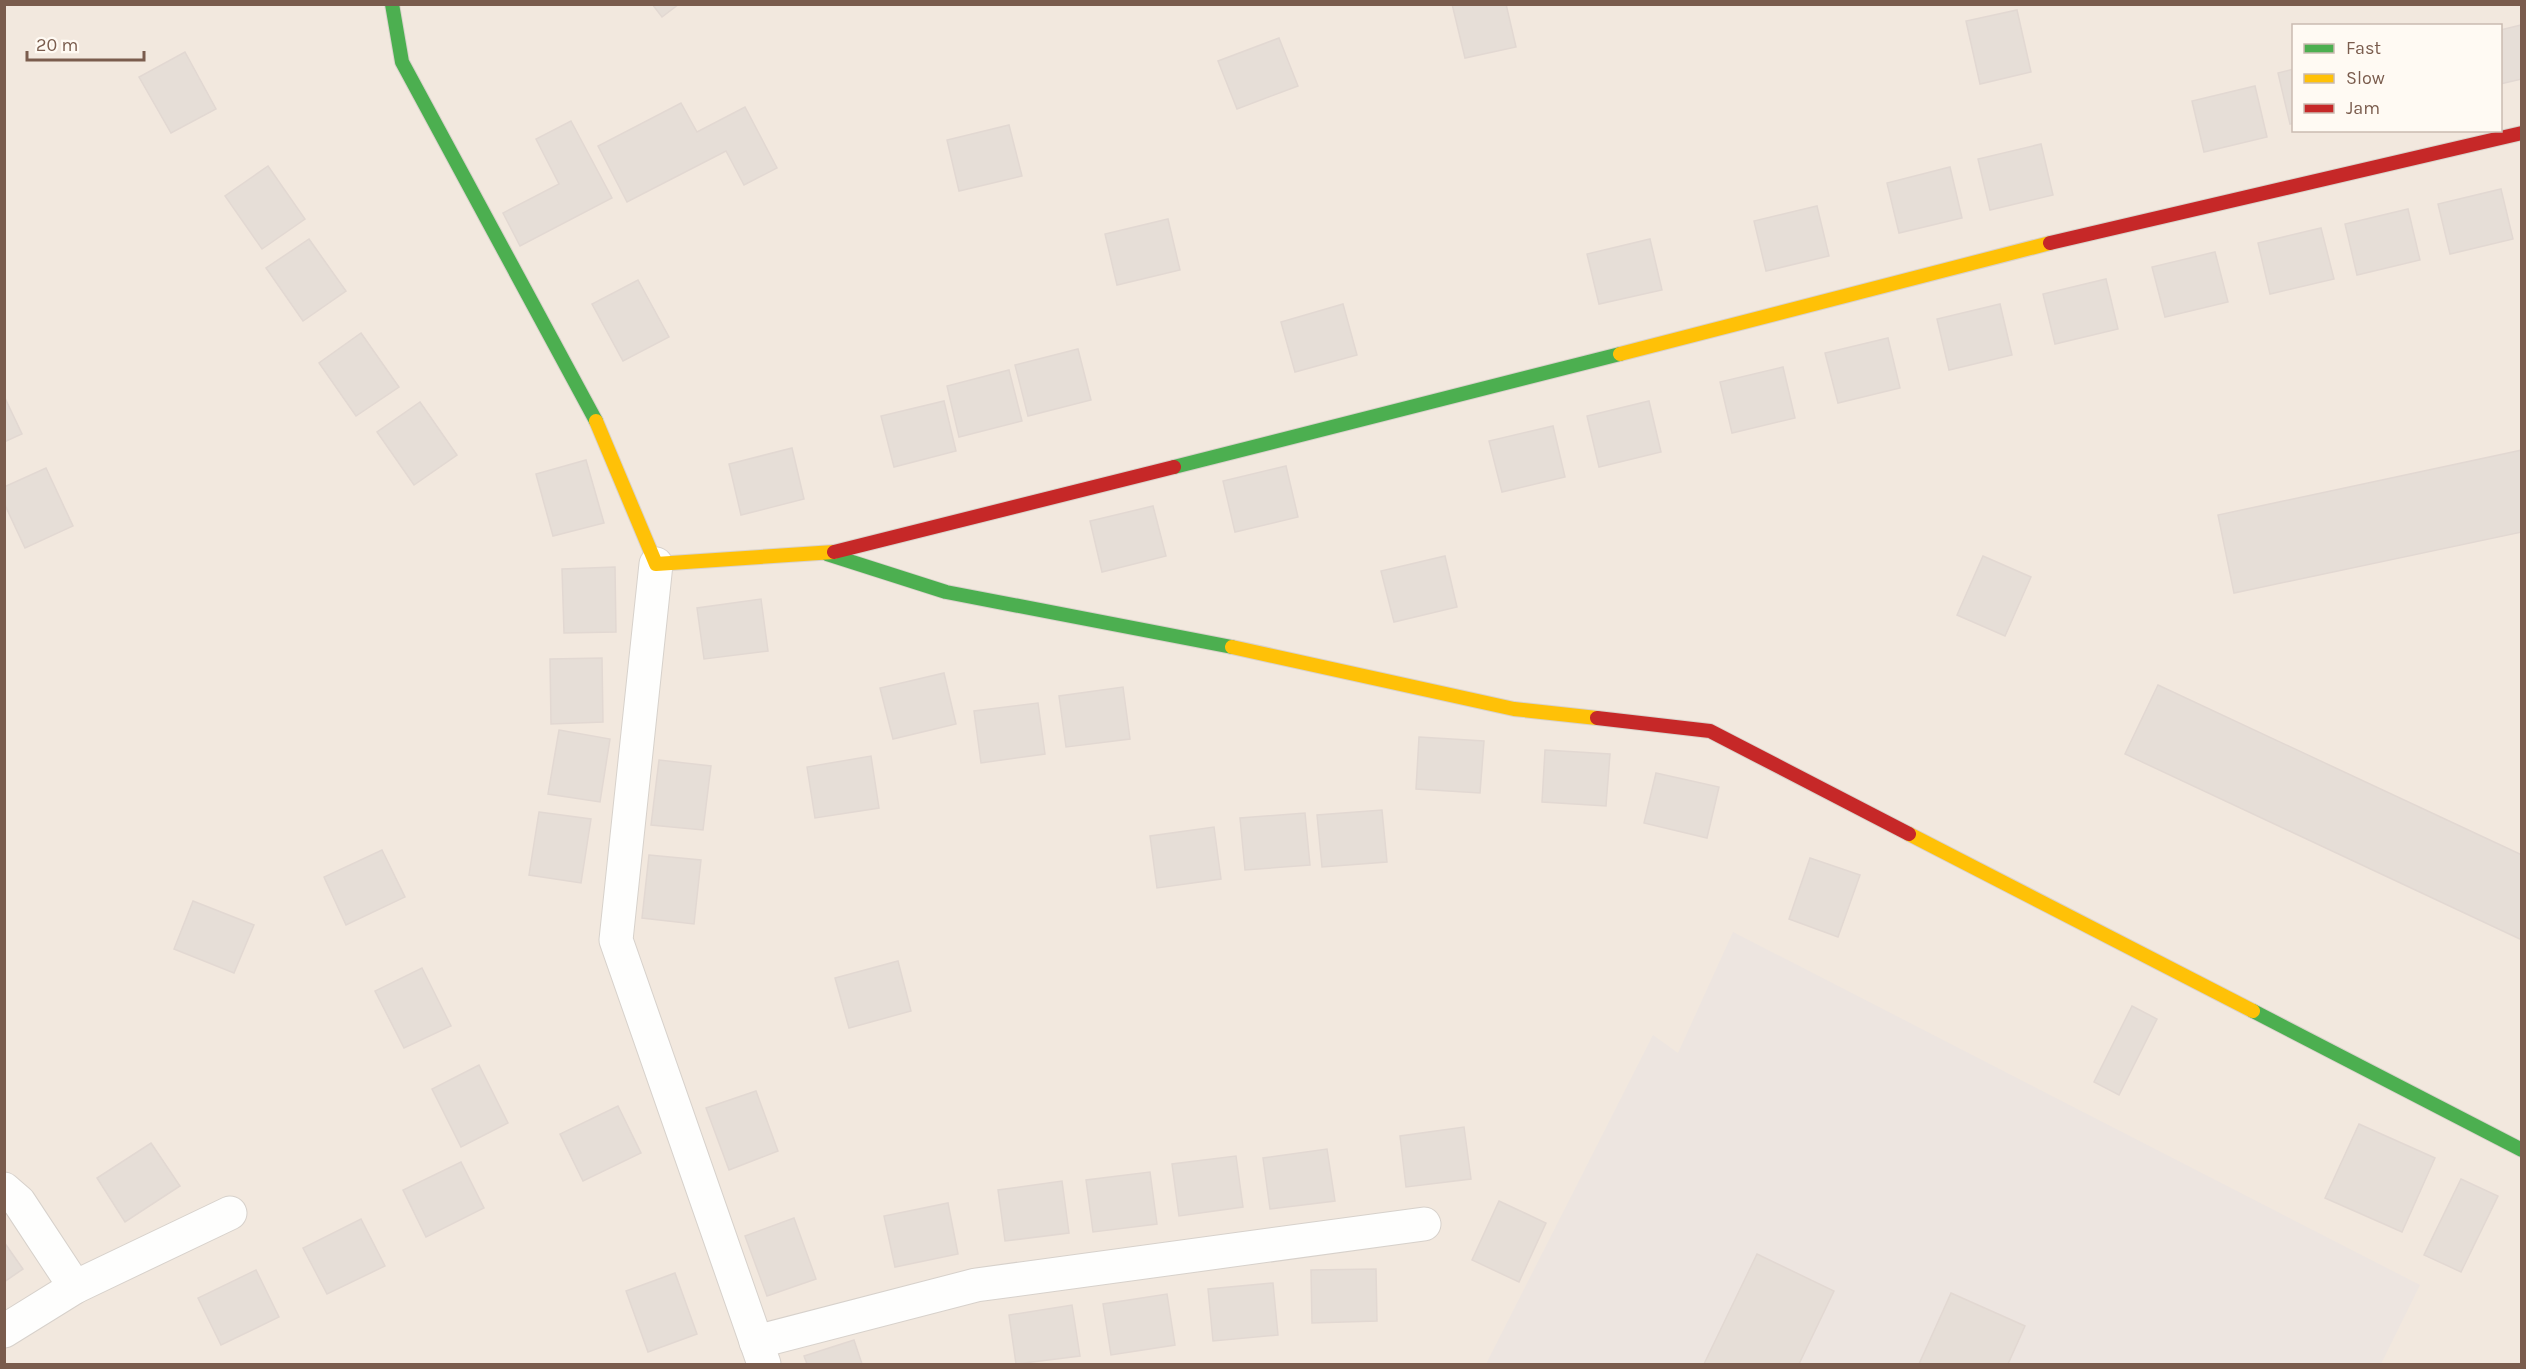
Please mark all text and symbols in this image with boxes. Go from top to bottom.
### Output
scale bar [27,24,144,62]
legend [2292,24,2502,132]
text: 20 m [36,34,78,56]
text: Fast [2346,37,2381,59]
text: Slow [2346,67,2385,89]
text: Jam [2346,97,2380,119]

